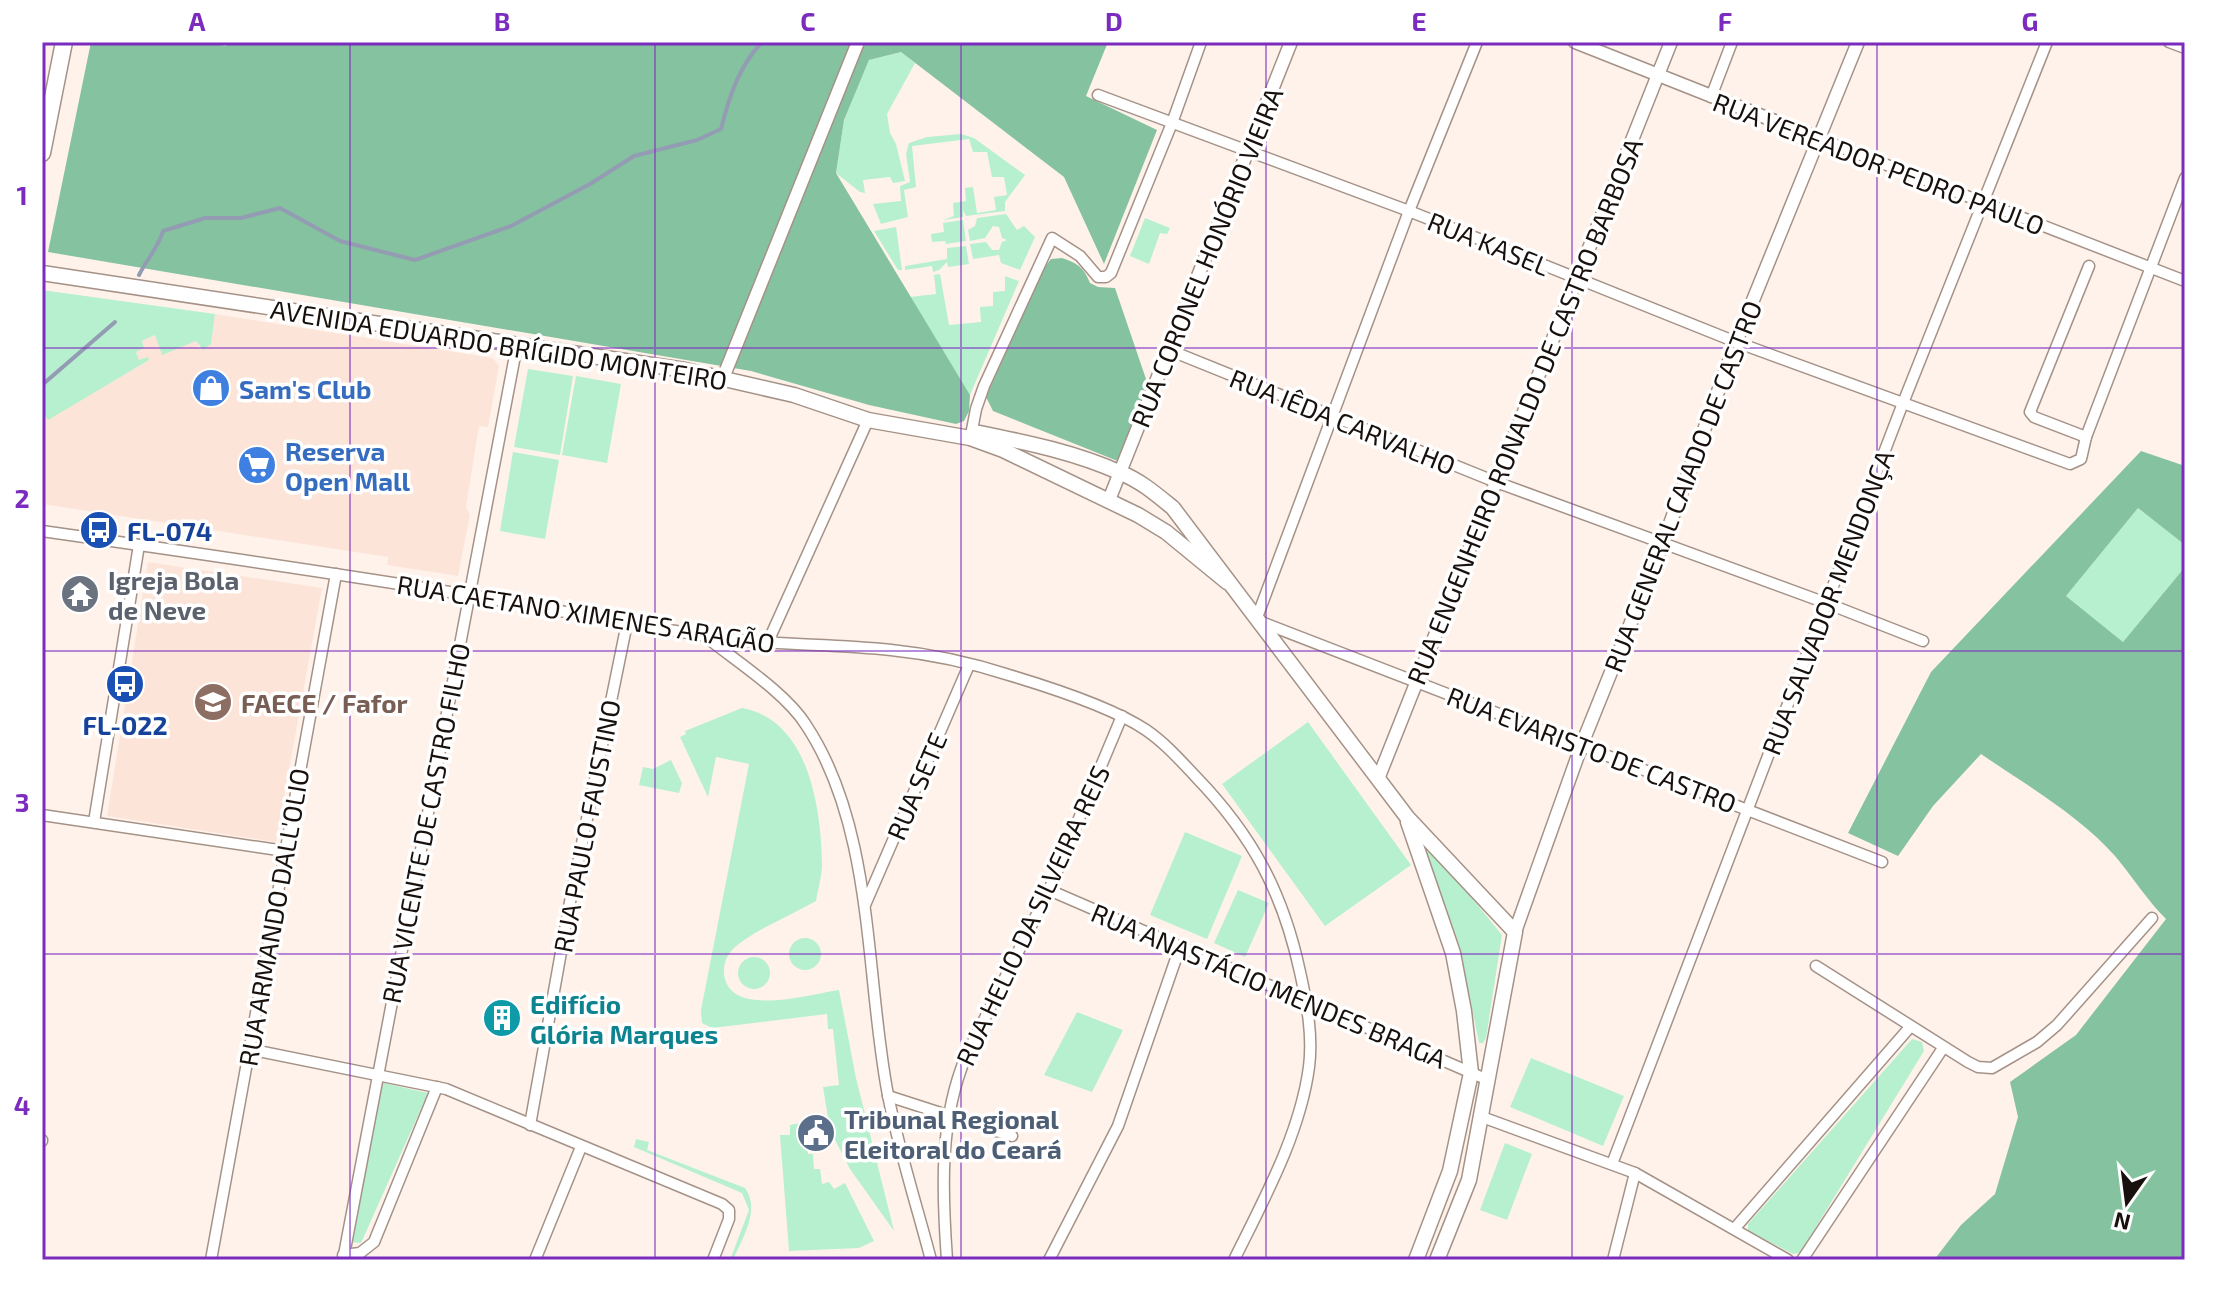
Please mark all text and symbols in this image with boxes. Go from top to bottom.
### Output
text: A [189,5,206,36]
text: B [494,5,510,36]
text: C [800,5,816,36]
text: D [1105,5,1123,36]
text: E [1411,5,1427,36]
text: F [1718,5,1732,36]
text: G [2022,5,2038,36]
street label: RUA CORONEL HONÓRIO VIEIRA [1124,83,1288,431]
street label: RUA VEREADOR PEDRO PAULO [1709,85,2049,241]
street label: RUA ENGENHEIRO RONALDO DE CASTRO BARBOSA [1400,133,1648,689]
text: 1 [16,179,28,210]
street label: RUA KASEL [1424,205,1554,281]
street label: AVENIDA EDUARDO BRÍGIDO MONTEIRO [268,293,730,395]
street label: RUA GENERAL CAIADO DE CASTRO [1597,296,1767,676]
street label: RUA IÊDA CARVALHO [1226,362,1460,480]
shop icon: Sam's Club [190,367,232,409]
place label: Sam's Club [239,373,371,404]
place label: Reserva Open Mall [285,435,411,496]
supermarket icon: Reserva Open Mall [236,444,278,486]
street label: RUA SALVADOR MENDONÇA [1754,445,1901,759]
text: 2 [14,482,30,513]
bus stop icon: FL-074 [78,509,120,551]
place label: FL-074 [127,515,212,546]
place label: Igreja Bola de Neve [108,564,239,625]
street label: RUA CAETANO XIMENES ARAGÃO [395,568,777,658]
temple icon: Igreja Bola de Neve [59,573,101,615]
street label: RUA VICENTE DE CASTRO FILHO [375,640,475,1006]
bus stop icon: FL-022 [104,663,146,705]
street label: RUA EVARISTO DE CASTRO [1443,679,1741,819]
school or university icon: FAECE / Fafor [192,681,234,723]
place label: FAECE / Fafor [241,687,408,718]
street label: RUA PAULO FAUSTINO [546,697,626,955]
place label: FL-022 [82,709,168,740]
street label: RUA SETE [880,728,952,844]
street label: RUA HELIO DA SILVEIRA REIS [949,760,1115,1070]
street label: RUA ARMANDO DALL'OLIO [232,766,314,1068]
text: 3 [15,786,29,817]
street label: RUA ANASTÁCIO MENDES BRAGA [1087,896,1451,1074]
place label: Edifício Glória Marques [530,988,718,1049]
building icon: Edifício Glória Marques [481,997,523,1039]
text: 4 [14,1089,30,1120]
place label: Tribunal Regional Eleitoral do Ceará [844,1103,1062,1164]
public building icon: Tribunal Regional Eleitoral do Ceará [795,1112,837,1154]
north arrow [2087,1162,2167,1242]
text: N [2111,1208,2133,1237]

